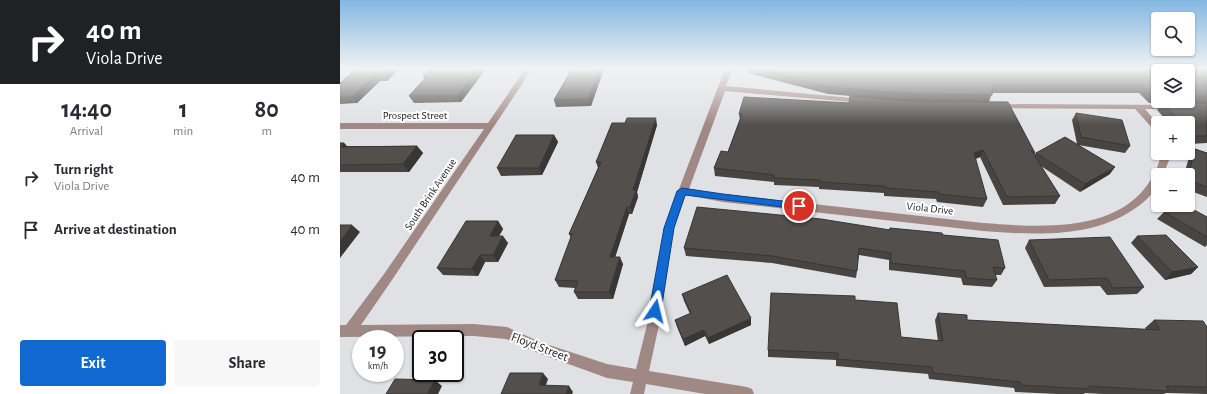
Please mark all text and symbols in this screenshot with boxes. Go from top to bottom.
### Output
map controls [1151,12,1195,212]
button: search [1151,12,1195,56]
icon: right [20,16,72,68]
text: 40 m [86,17,142,45]
text: Viola Drive [86,50,163,68]
button: layers [1151,64,1195,108]
text: 14:40 [61,98,112,122]
text: 1 [179,98,188,122]
text: 80 [254,98,279,122]
street label: Prospect Street [383,110,448,121]
button: + [1151,116,1195,160]
text: Arrival [70,125,103,138]
text: min [173,125,193,138]
text: m [261,125,272,138]
street label: South Brink Avenue [402,157,458,232]
text: Turn right [54,162,113,177]
icon: right [20,167,42,189]
button: − [1151,168,1195,212]
text: 40 m [290,170,320,185]
text: Viola Drive [54,180,109,193]
pin [782,189,816,223]
icon: arrive [788,195,810,217]
street label: Viola Drive [906,201,954,216]
icon: arrive [20,219,42,241]
text: Arrive at destination [54,222,177,237]
text: 40 m [290,222,320,237]
position arrow [634,290,676,332]
speed limit sign: 30 [412,330,464,382]
street label: Floyd Street [509,331,570,364]
button: Exit [20,340,166,386]
button: Share [174,340,320,386]
text: 19 [370,341,386,361]
text: km/h [368,361,388,371]

